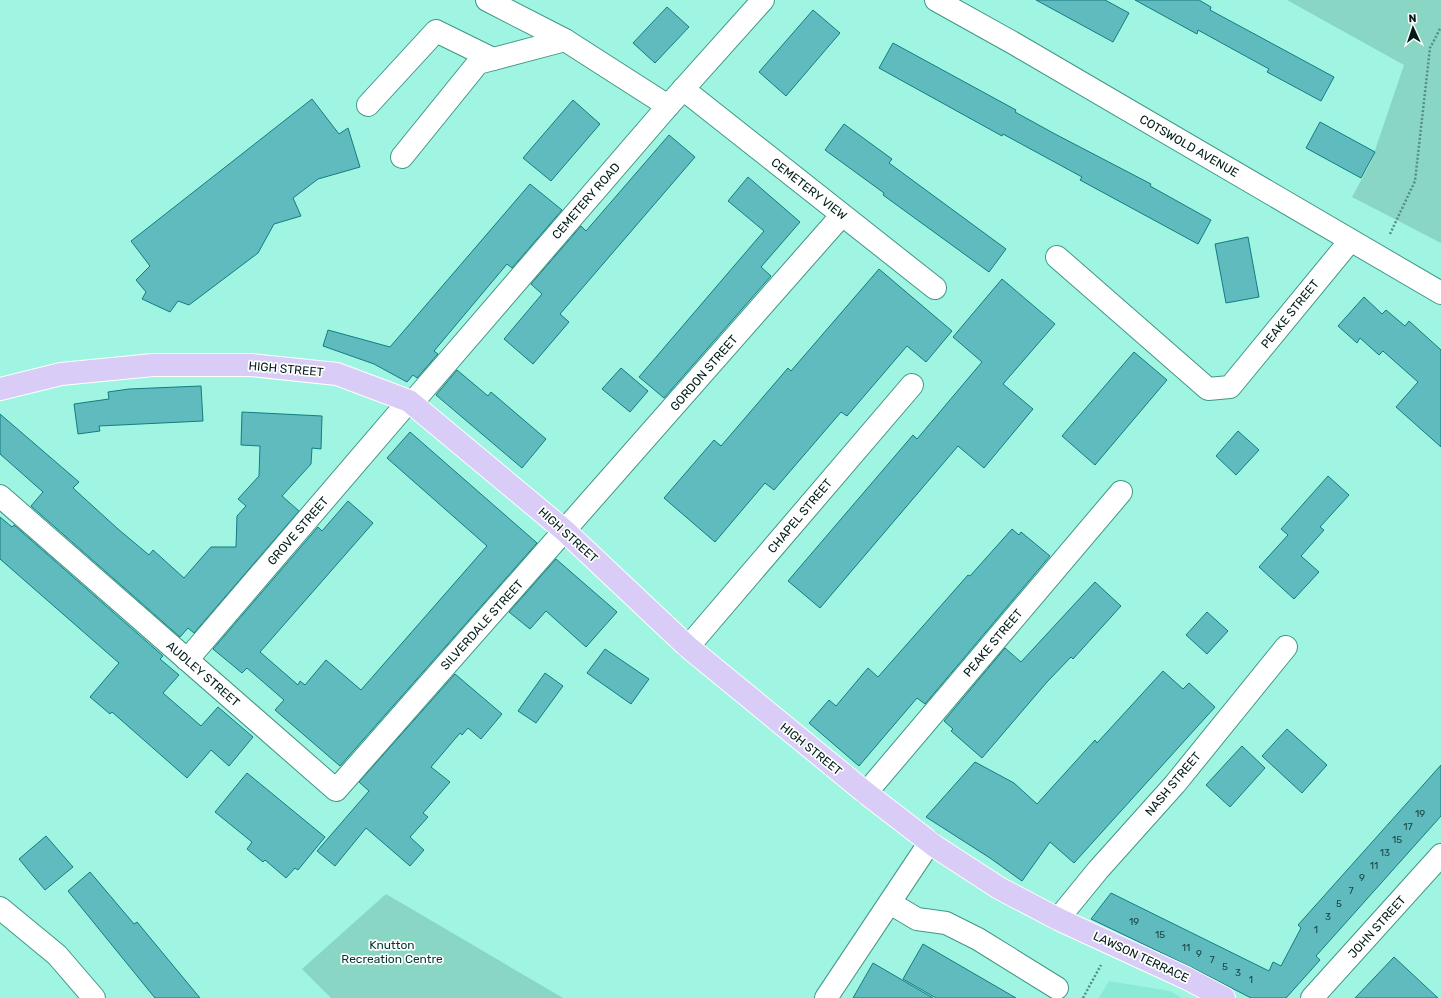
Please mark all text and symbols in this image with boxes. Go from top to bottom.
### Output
north arrow [1393,8,1433,48]
text: N [1408,12,1417,25]
street label: COTSWOLD AVENUE [1137,112,1241,180]
street label: CEMETERY VIEW [768,155,850,223]
street label: CEMETERY ROAD [549,160,623,242]
street label: PEAKE STREET [1258,277,1322,351]
street label: GORDON STREET [667,332,741,414]
street label: HIGH STREET [248,359,324,379]
street label: CHAPEL STREET [765,476,835,556]
street label: GROVE STREET [265,494,331,568]
street label: HIGH STREET [535,505,601,565]
street label: SILVERDALE STREET [438,577,526,673]
street label: PEAKE STREET [961,606,1025,680]
street label: AUDLEY STREET [163,638,243,710]
street label: HIGH STREET [777,720,845,778]
street label: NASH STREET [1142,749,1204,819]
house number: 19 [1415,808,1425,820]
house number: 17 [1403,821,1413,833]
house number: 15 [1392,834,1402,846]
house number: 13 [1380,847,1390,859]
house number: 11 [1370,860,1378,872]
house number: 9 [1359,872,1365,884]
house number: 7 [1348,885,1354,897]
street label: JOHN STREET [1345,893,1409,961]
house number: 5 [1336,898,1342,910]
house number: 3 [1325,911,1331,923]
house number: 19 [1129,916,1139,928]
house number: 1 [1314,924,1318,936]
street label: LAWSON TERRACE [1091,929,1191,985]
house number: 15 [1155,929,1165,941]
park label: Knutton Recreation Centre [341,938,443,966]
house number: 11 [1182,942,1190,954]
house number: 9 [1196,948,1202,960]
house number: 7 [1209,954,1215,966]
house number: 5 [1222,961,1228,973]
house number: 3 [1235,967,1241,979]
house number: 1 [1249,974,1253,986]

